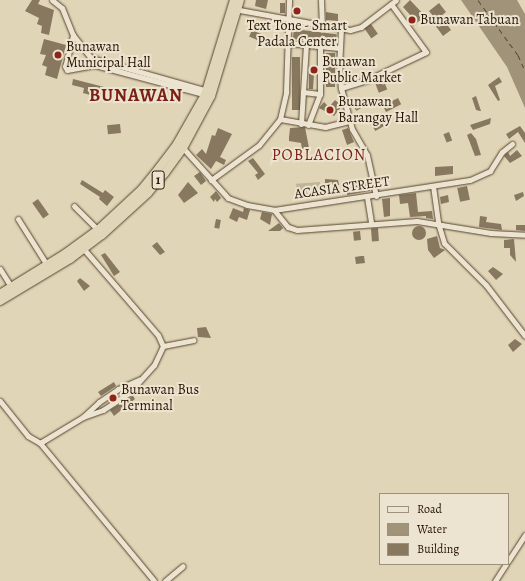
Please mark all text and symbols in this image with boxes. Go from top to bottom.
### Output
marker: Text Tone - Smart Padala Center [292,6,302,16]
place label: Bunawan Tabuan [420,12,519,28]
marker: Bunawan Tabuan [407,15,417,25]
place label: Text Tone - Smart Padala Center [247,18,347,50]
place label: Bunawan Municipal Hall [66,39,150,72]
marker: Bunawan Municipal Hall [53,50,63,60]
place label: Bunawan Public Market [322,54,402,86]
marker: Bunawan Public Market [309,65,319,75]
district label: BUNAWAN [89,84,183,106]
place label: Bunawan Barangay Hall [338,94,418,126]
marker: Bunawan Barangay Hall [325,105,335,115]
district label: POBLACION [272,145,366,165]
road number: 1 [151,169,165,191]
street label: ACASIA STREET [293,173,391,203]
place label: Bunawan Bus Terminal [121,382,199,414]
marker: Bunawan Bus Terminal [108,393,118,403]
legend [379,493,509,565]
text: Road [417,501,442,517]
text: Water [417,521,447,537]
text: Building [417,541,459,557]

